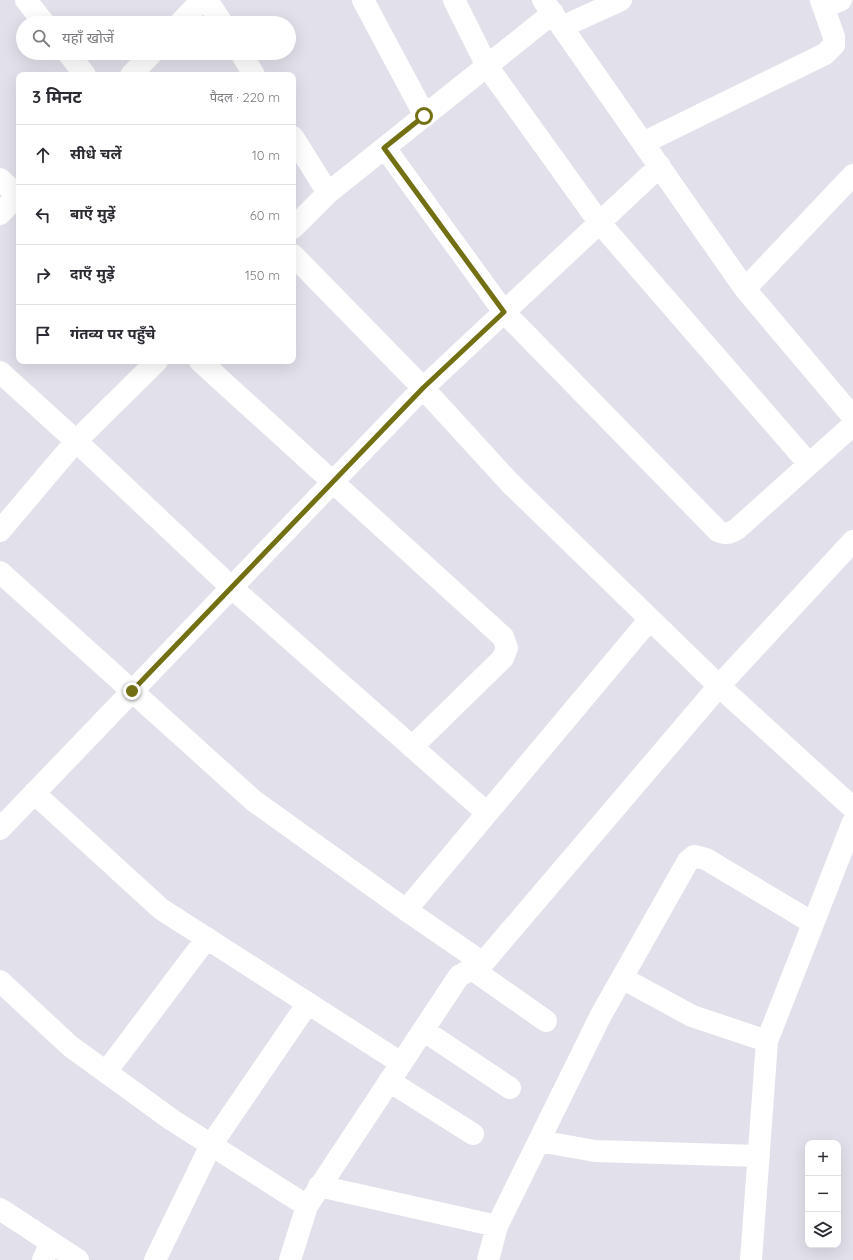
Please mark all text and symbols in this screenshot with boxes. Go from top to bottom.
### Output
search box [16,16,296,60]
icon: search [30,27,52,49]
text: यहाँ खोजें [62,28,114,47]
text: 3 मिनट [32,86,82,107]
text: पैदल · 220 m [210,89,280,105]
route start [415,107,433,125]
icon: ahead [32,144,54,166]
text: सीधे चलें [70,144,121,163]
text: 10 m [252,147,280,163]
icon: left [32,204,54,226]
text: बाएँ मुड़ें [70,204,115,223]
text: 60 m [250,207,280,223]
icon: right [32,264,54,286]
text: दाएँ मुड़ें [70,264,114,283]
text: 150 m [245,267,280,283]
icon: arrive [32,324,54,346]
text: गंतव्य पर पहुँचे [70,324,156,343]
route end [123,682,141,700]
map controls [805,1140,841,1248]
button: + [805,1140,841,1176]
button: − [805,1176,841,1212]
button: layers [805,1212,841,1248]

